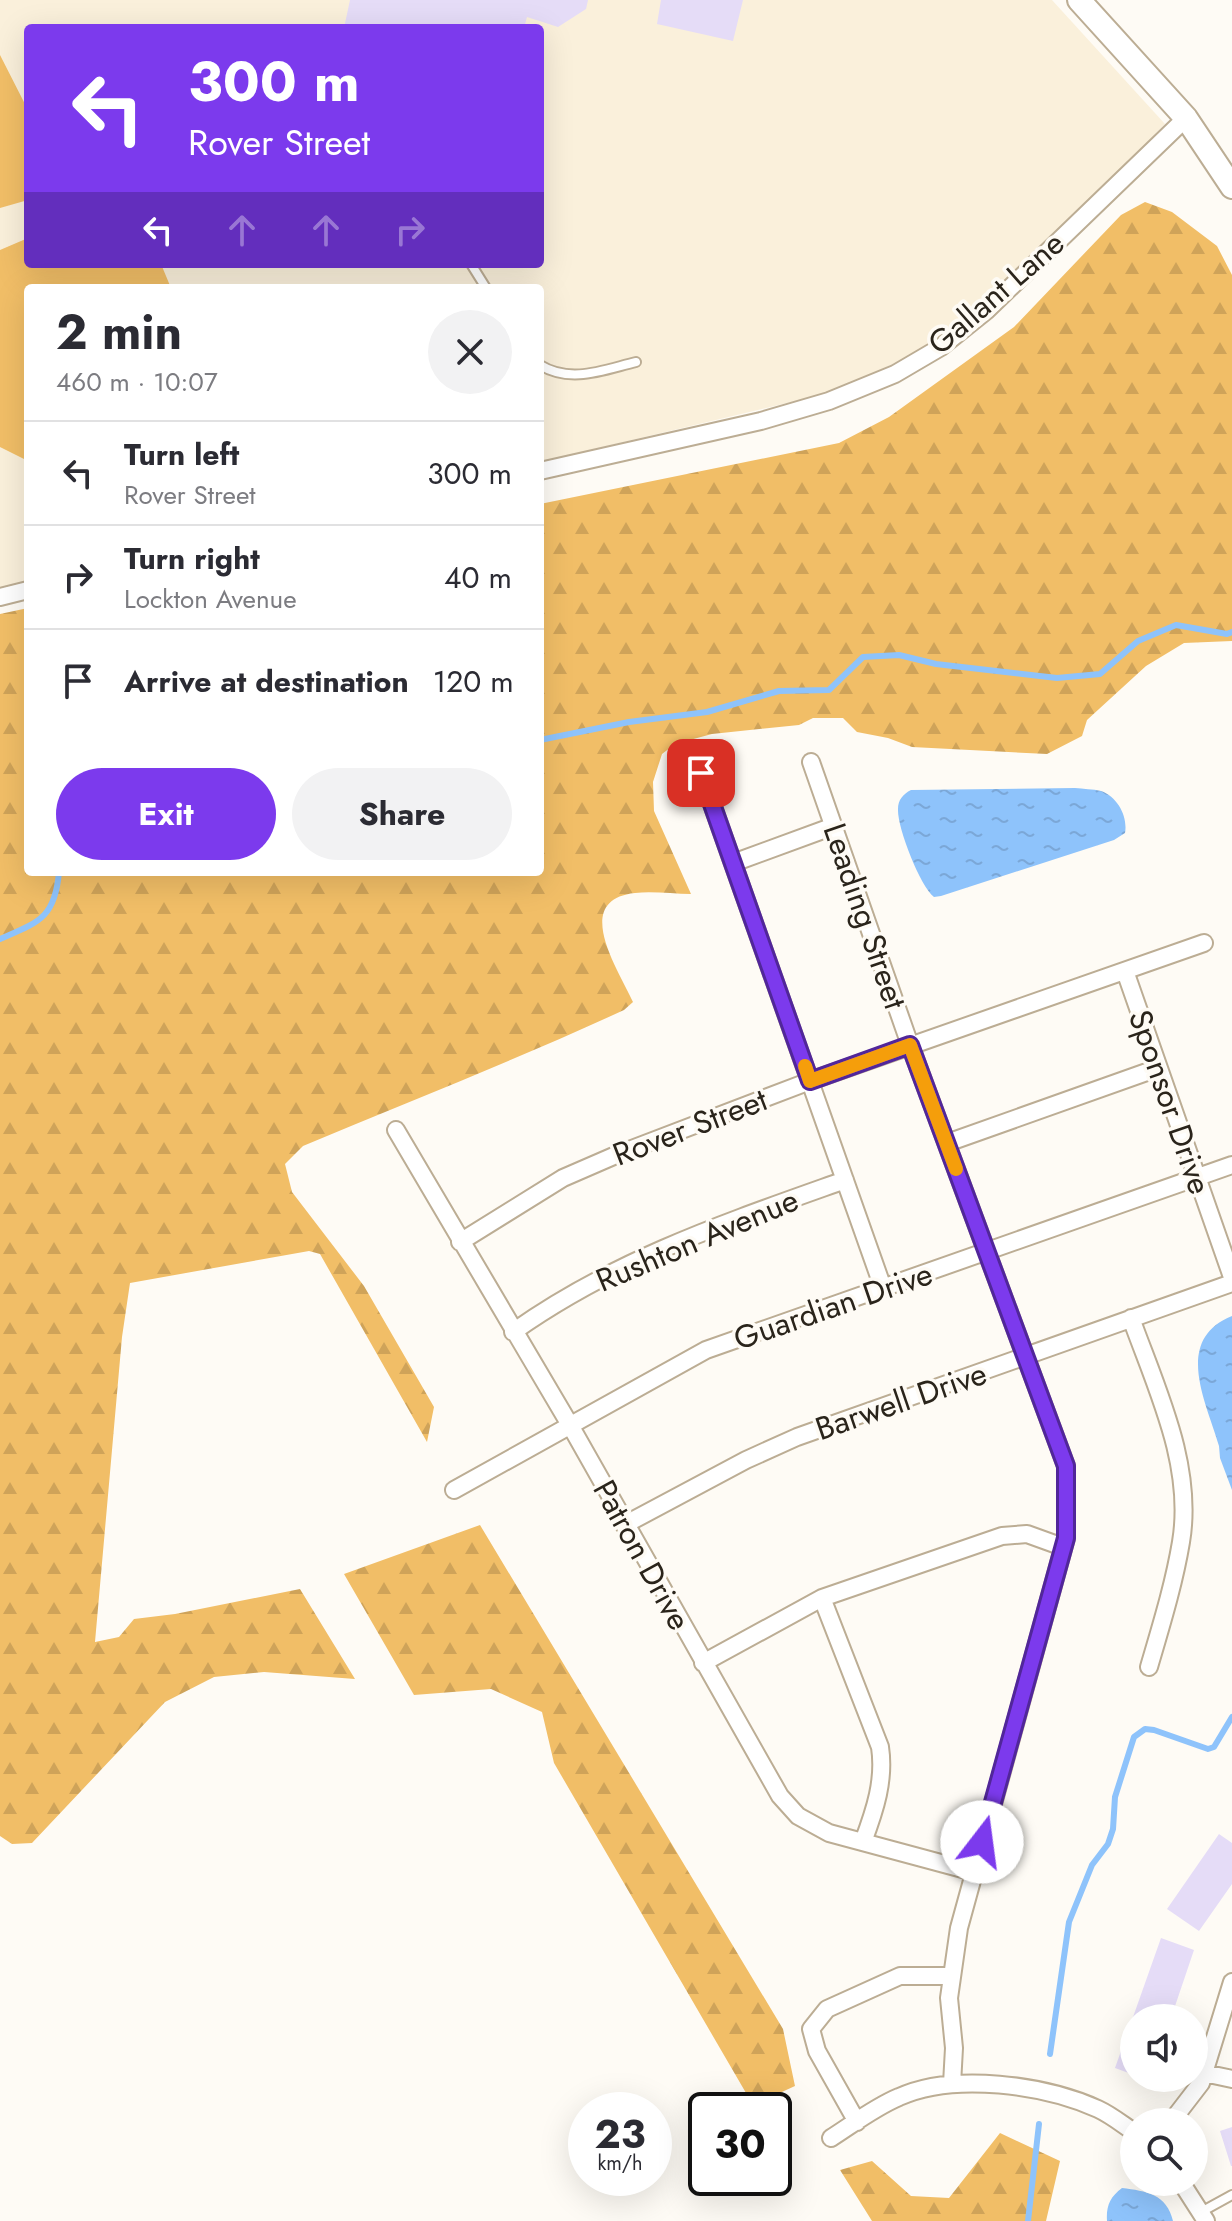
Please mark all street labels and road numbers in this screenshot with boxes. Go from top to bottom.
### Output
street label: Gallant Lane [918,221,1074,365]
street label: Leading Street [812,817,918,1015]
street label: Sponsor Drive [1117,1004,1223,1200]
street label: Rover Street [606,1076,774,1177]
street label: Rushton Avenue [589,1177,805,1303]
street label: Guardian Drive [727,1250,939,1362]
street label: Barwell Drive [809,1350,993,1452]
street label: Patron Drive [582,1472,702,1638]

